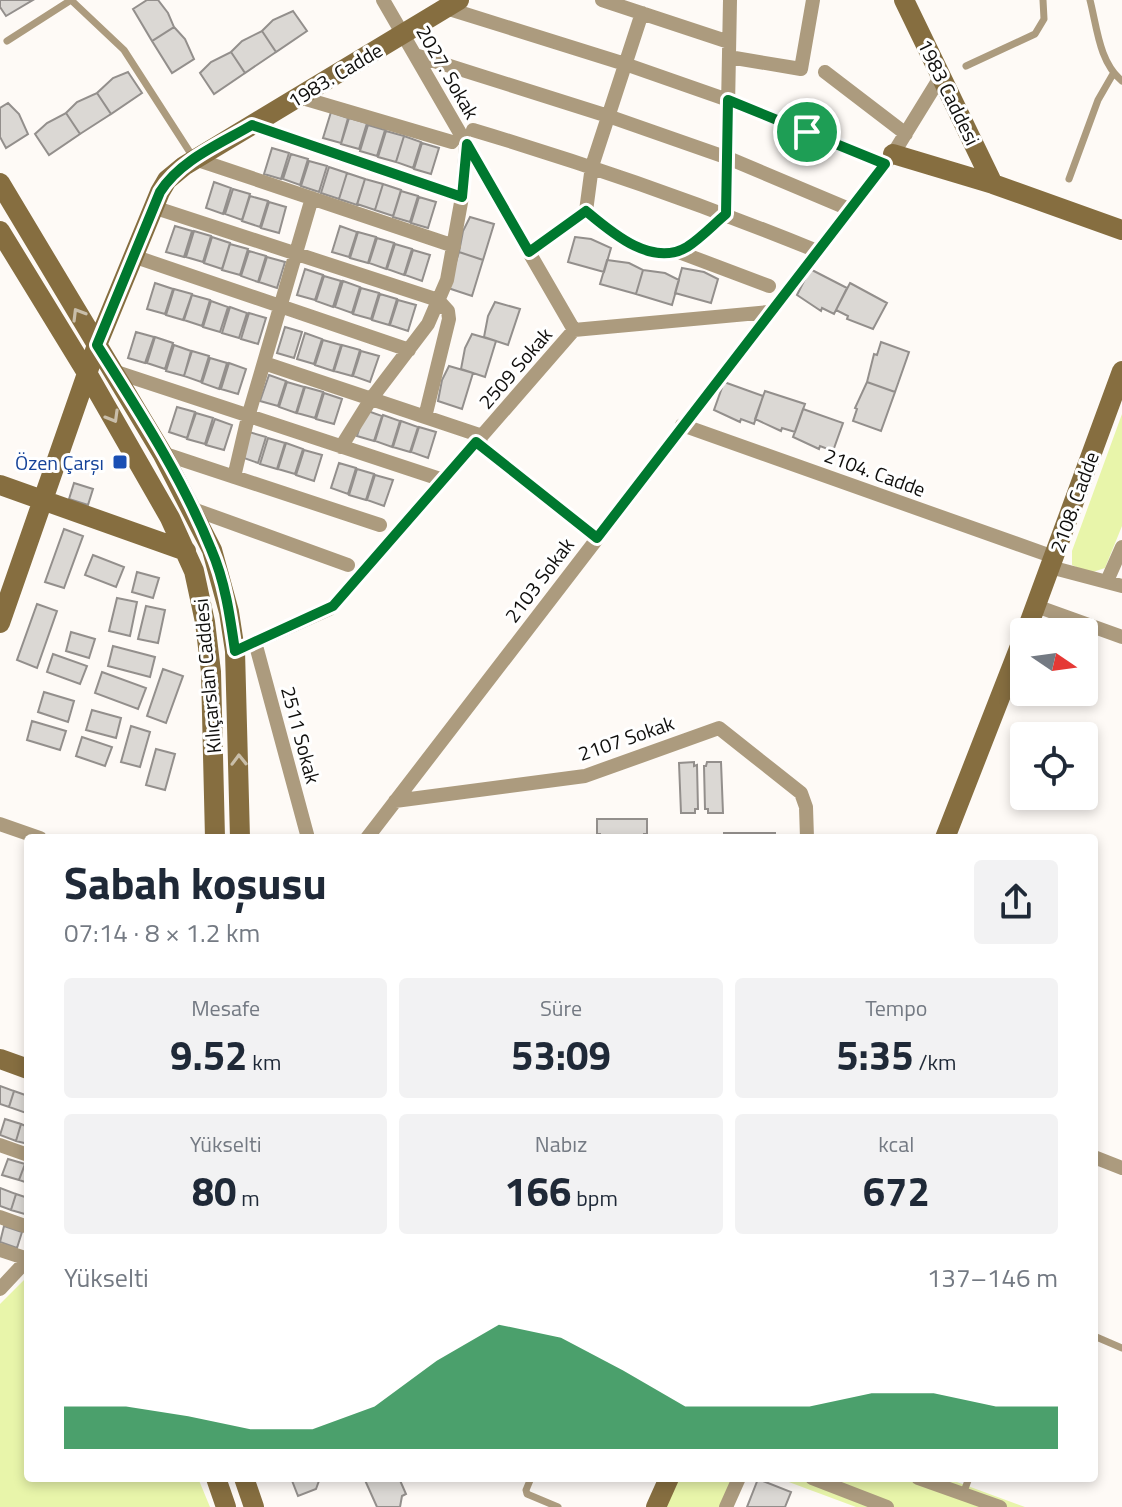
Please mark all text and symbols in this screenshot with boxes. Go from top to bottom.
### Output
street label: 2027. Sokak [409,19,488,125]
street label: 1983. Cadde [282,34,388,116]
street label: 1983 Caddesi [910,34,988,150]
pin [773,98,841,166]
icon: arrive [785,110,829,154]
one-way arrow [73,308,88,323]
street label: 2509 Sokak [471,320,560,416]
one-way arrow [103,408,119,423]
street label: 2104. Cadde [820,439,930,505]
place label: Özen Çarşı [15,447,104,478]
street label: 2108. Cadde [1041,447,1107,557]
marker: Özen Çarşı [111,453,129,471]
street label: 2103 Sokak [497,531,582,629]
street label: Kılıçarslan Caddesi [185,597,229,755]
north arrow [1010,618,1098,706]
map controls [1010,618,1098,810]
street label: 2511 Sokak [273,683,329,788]
street label: 2107 Sokak [574,707,679,769]
button: locate [1010,722,1098,810]
one-way arrow [230,753,248,766]
text: Sabah koşusu [64,849,327,916]
button: share [974,860,1058,944]
text: 07:14 · 8 × 1.2 km [64,913,260,952]
text: Mesafe [191,991,260,1025]
text: Süre [540,991,582,1025]
text: Tempo [865,991,927,1025]
text: 9.52 [170,1025,248,1086]
text: 53:09 [511,1025,611,1086]
text: 5:35 [836,1025,914,1086]
text: km [248,1045,281,1079]
text: /km [914,1045,956,1079]
text: Yükselti [190,1127,262,1161]
text: Nabız [535,1127,587,1161]
text: kcal [878,1127,914,1161]
text: 80 [192,1161,236,1222]
text: 166 [504,1161,571,1222]
text: 672 [863,1161,930,1222]
text: m [236,1181,260,1215]
text: bpm [571,1181,618,1215]
text: Yükselti [64,1258,149,1297]
text: 137–146 m [927,1258,1058,1297]

